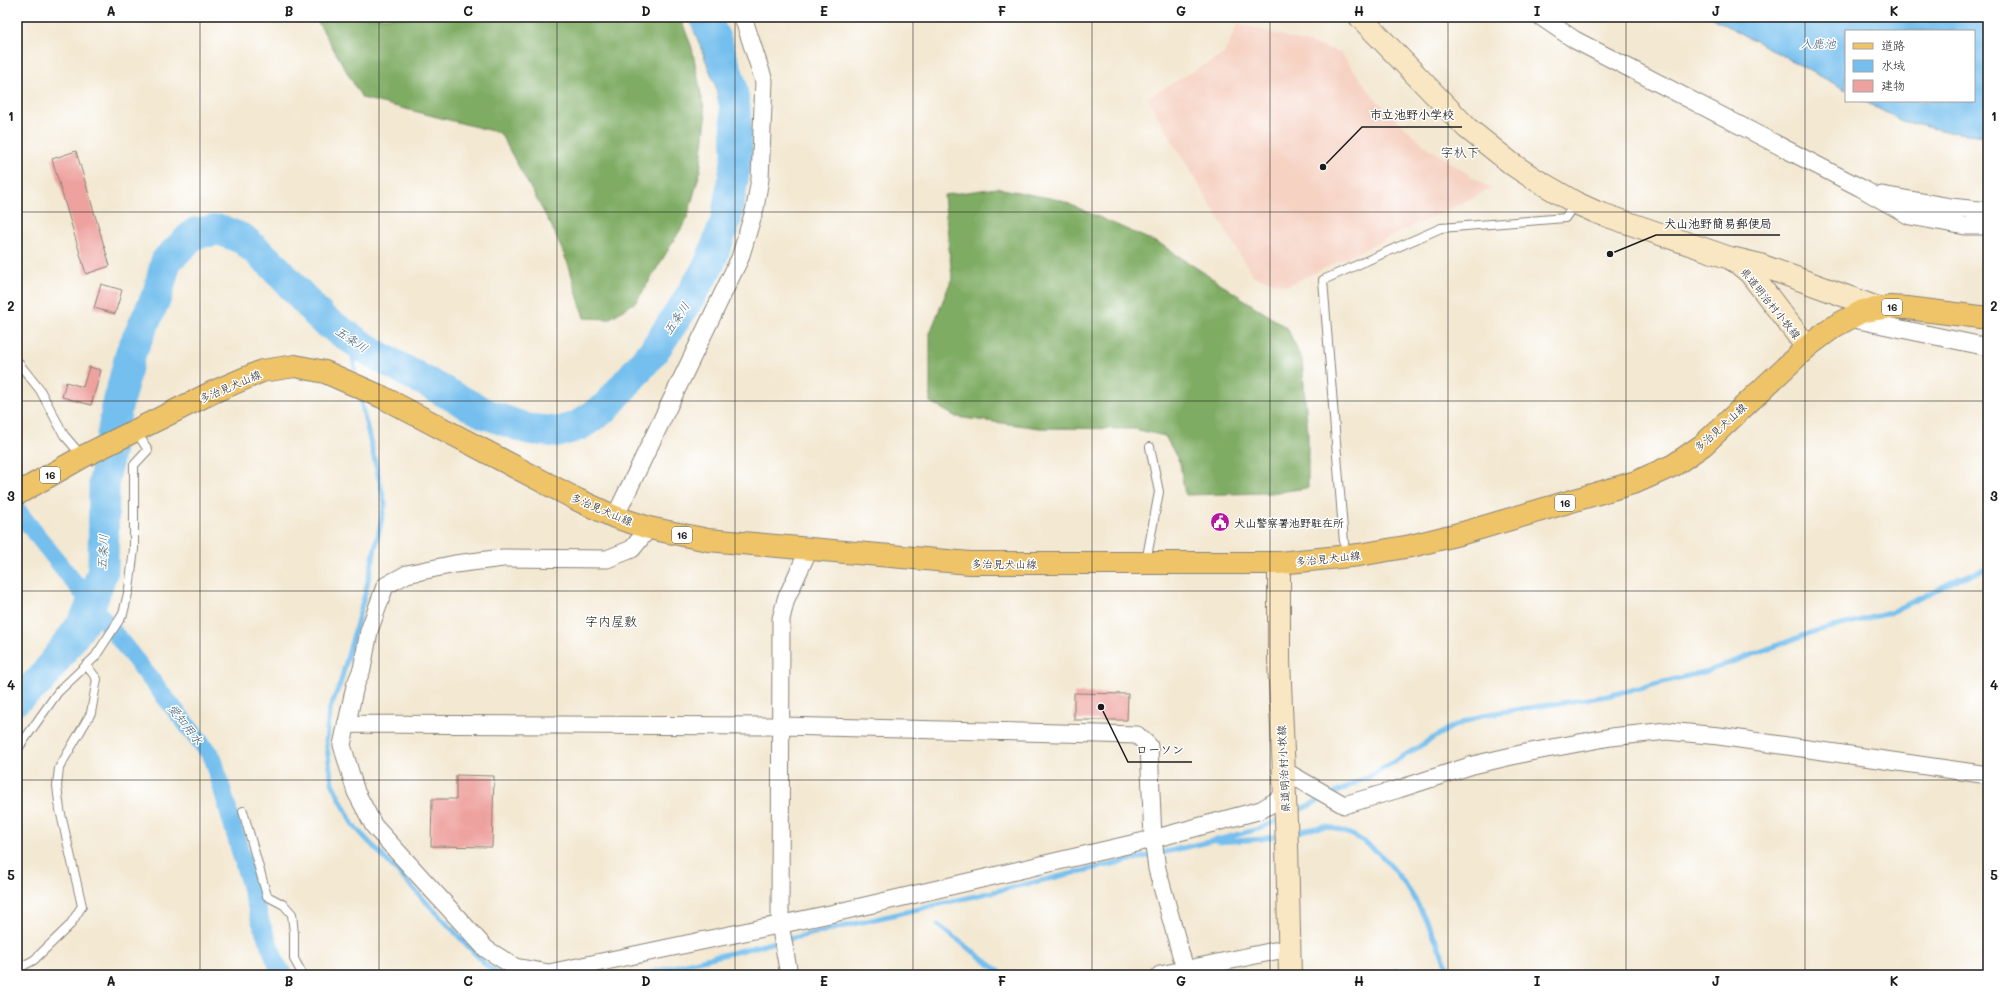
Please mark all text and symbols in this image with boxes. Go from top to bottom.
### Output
text: A [106,2,116,19]
text: B [285,2,294,19]
text: C [463,2,473,19]
text: D [641,2,651,19]
text: E [820,2,828,19]
text: F [998,2,1006,19]
text: G [1176,2,1186,19]
text: H [1354,2,1364,19]
text: I [1534,2,1541,19]
text: J [1712,2,1720,19]
text: K [1890,2,1899,19]
legend [1845,30,1975,102]
water label: 入鹿池 [1800,35,1837,51]
text: 道路 [1881,37,1905,53]
text: 水域 [1881,57,1905,73]
text: 建物 [1881,77,1905,93]
callout: 市立池野小学校 [1362,103,1462,127]
text: 市立池野小学校 [1370,106,1454,122]
text: 1 [8,107,14,124]
text: 1 [1991,107,1997,124]
district label: 字杁下 [1440,143,1480,160]
callout: 犬山池野簡易郵便局 [1656,211,1780,235]
text: 犬山池野簡易郵便局 [1664,215,1772,231]
street label: 県道明治村小牧線 [1737,264,1805,342]
text: 2 [7,297,15,314]
text: 2 [1990,297,1998,314]
water label: 五条川 [659,299,693,337]
road number: 16 [1882,299,1902,315]
water label: 五条川 [333,322,371,356]
street label: 多治見犬山線 [197,366,263,406]
street label: 多治見犬山線 [1690,399,1750,455]
road number: 16 [40,467,60,483]
text: 3 [7,487,15,504]
text: 3 [1990,487,1998,504]
street label: 多治見犬山線 [569,489,635,529]
road number: 16 [1555,495,1575,511]
public building icon: 犬山警察署池野駐在所 [1209,511,1231,533]
place label: 犬山警察署池野駐在所 [1234,515,1344,530]
road number: 16 [672,527,692,543]
water label: 五条川 [93,534,111,570]
street label: 多治見犬山線 [1294,547,1362,569]
street label: 多治見犬山線 [971,556,1037,571]
district label: 字内屋敷 [585,612,637,629]
text: 4 [7,676,15,693]
text: 4 [1990,676,1998,693]
water label: 愛知用水 [165,700,207,748]
street label: 県道明治村小牧線 [1273,725,1293,813]
callout: ローソン [1128,738,1192,762]
text: ローソン [1136,741,1184,757]
text: 5 [7,866,15,883]
text: 5 [1990,866,1998,883]
text: A [106,972,116,989]
text: B [285,972,294,989]
text: C [463,972,473,989]
text: D [641,972,651,989]
text: E [820,972,828,989]
text: F [998,972,1006,989]
text: G [1176,972,1186,989]
text: H [1354,972,1364,989]
text: I [1534,972,1541,989]
text: J [1712,972,1720,989]
text: K [1890,972,1899,989]

